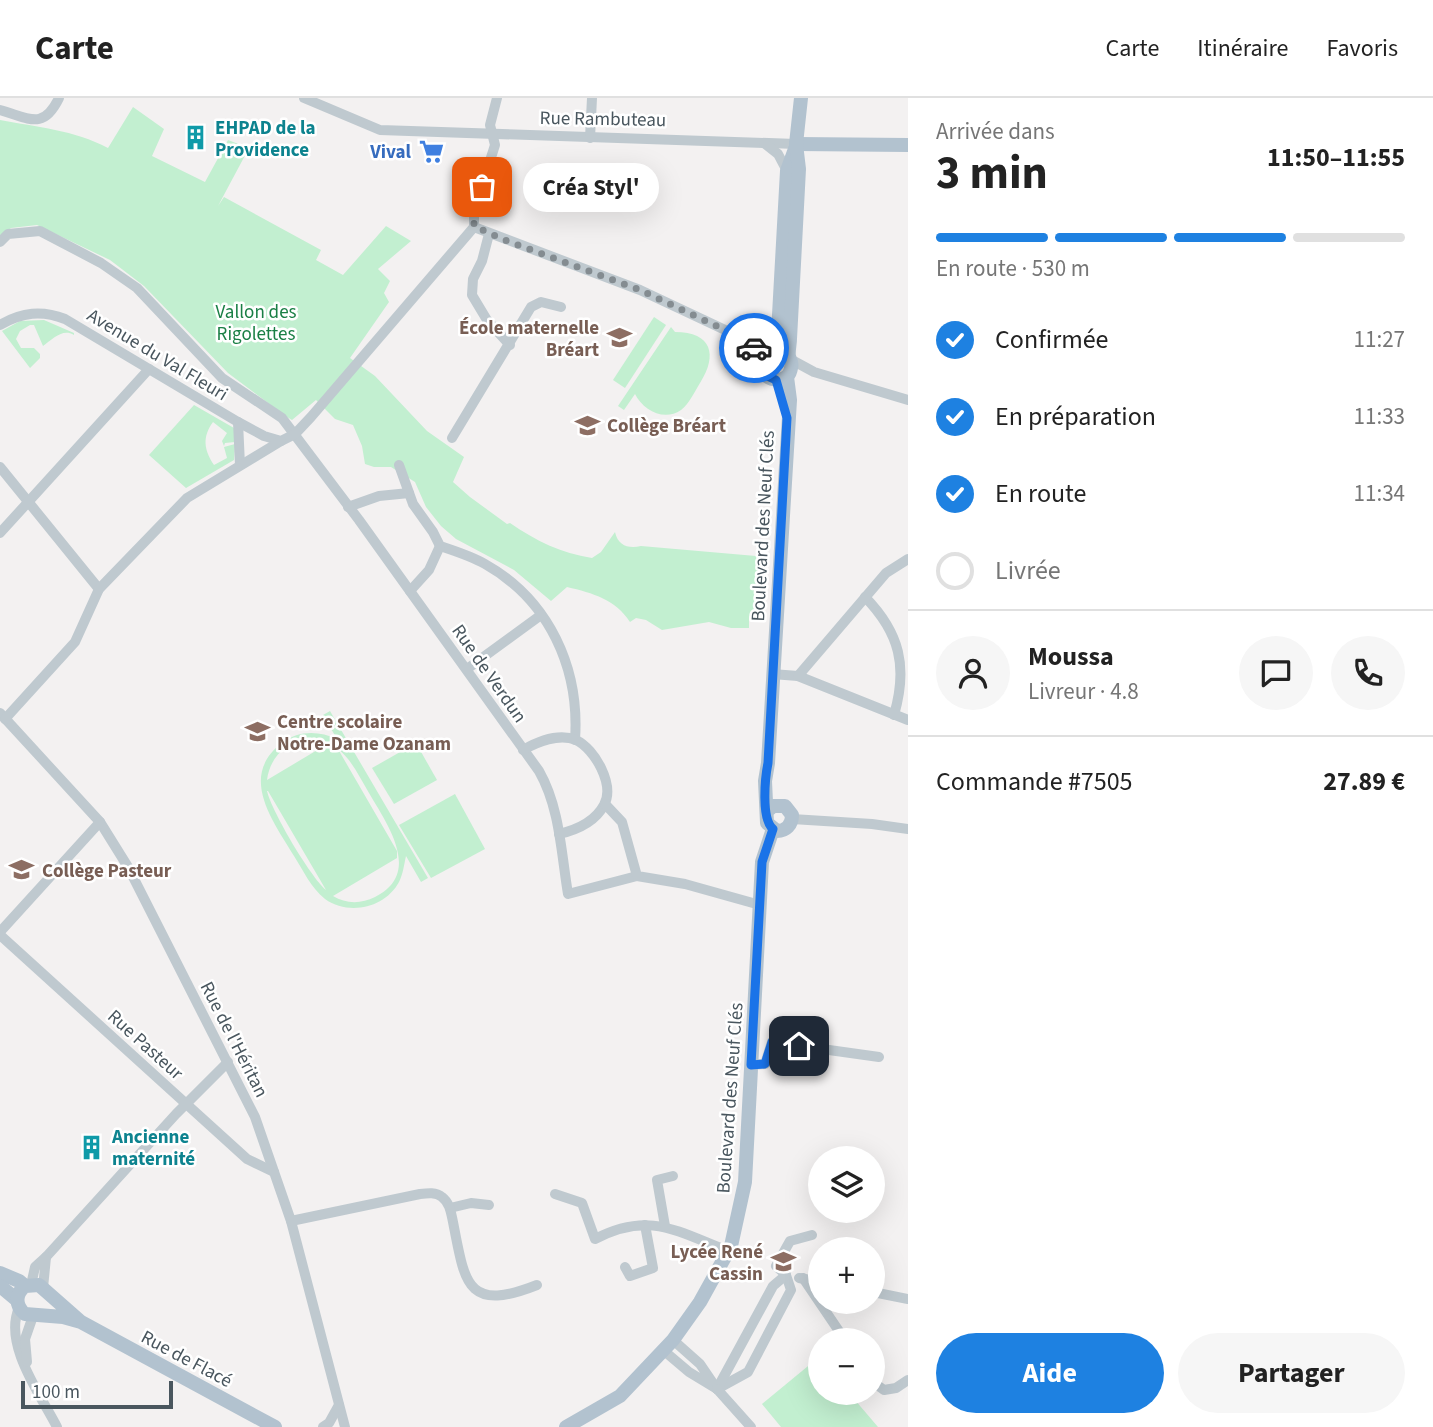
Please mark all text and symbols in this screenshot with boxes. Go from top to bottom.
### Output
text: Carte [35,25,114,72]
text: Carte [1105,31,1159,66]
text: Itinéraire [1197,31,1288,66]
text: Favoris [1326,31,1398,66]
street label: Rue Rambuteau [539,105,666,134]
place label: EHPAD de la Providence [215,115,315,164]
text: Arrivée dans [936,115,1055,148]
building icon: EHPAD de la Providence [181,124,209,152]
supermarket icon: Vival [417,137,445,165]
place label: Vival [369,139,412,166]
text: 11:50–11:55 [1267,139,1405,176]
text: 3 min [936,141,1048,206]
pin [452,157,512,217]
callout: Créa Styl' [524,162,660,212]
icon: bag [463,168,501,206]
text: Créa Styl' [542,171,640,204]
text: En route · 530 m [936,252,1090,285]
park label: Vallon des Rigolettes [215,299,297,348]
street label: Avenue du Val Fleuri [82,303,233,408]
courier [719,313,789,383]
place label: École maternelle Bréart [459,315,599,364]
icon: check [936,321,974,359]
text: Confirmée [995,321,1109,358]
text: 11:27 [1354,323,1405,356]
school or university icon: École maternelle Bréart [605,324,633,352]
icon: car [735,329,773,367]
icon: check [936,398,974,436]
text: En préparation [995,398,1156,435]
text: 11:33 [1354,400,1405,433]
school or university icon: Collège Bréart [573,411,601,439]
place label: Collège Bréart [607,413,726,440]
street label: Boulevard des Neuf Clés [745,430,782,622]
icon: check [936,475,974,513]
text: En route [995,475,1086,512]
text: 11:34 [1354,477,1405,510]
text: Livrée [995,552,1061,589]
street label: Rue de Verdun [445,619,533,729]
button: person [936,636,1010,710]
button: chat [1239,636,1313,710]
button: phone [1331,636,1405,710]
text: Moussa [1028,638,1114,675]
text: Livreur · 4.8 [1028,675,1139,708]
place label: Centre scolaire Notre-Dame Ozanam [277,709,451,758]
school or university icon: Centre scolaire Notre-Dame Ozanam [243,718,271,746]
text: Commande #7505 [936,763,1133,800]
text: 27.89 € [1323,763,1405,800]
school or university icon: Collège Pasteur [8,856,36,884]
place label: Collège Pasteur [42,858,172,885]
street label: Rue de l'Héritan [193,977,274,1102]
street label: Boulevard des Neuf Clés [710,1002,751,1194]
street label: Rue Pasteur [101,1004,189,1087]
pin [769,1016,829,1076]
icon: home [780,1027,818,1065]
place label: Ancienne maternité [111,1124,195,1173]
building icon: Ancienne maternité [78,1133,106,1161]
map controls [808,1146,885,1405]
button: layers [808,1146,885,1223]
button: + [808,1237,885,1314]
place label: Lycée René Cassin [671,1239,763,1288]
school or university icon: Lycée René Cassin [769,1248,797,1276]
street label: Rue de Flacé [136,1324,237,1395]
button: − [808,1328,885,1405]
button: Aide [936,1333,1164,1413]
button: Partager [1178,1333,1405,1413]
scale bar [21,1378,173,1410]
text: 100 m [32,1379,80,1406]

